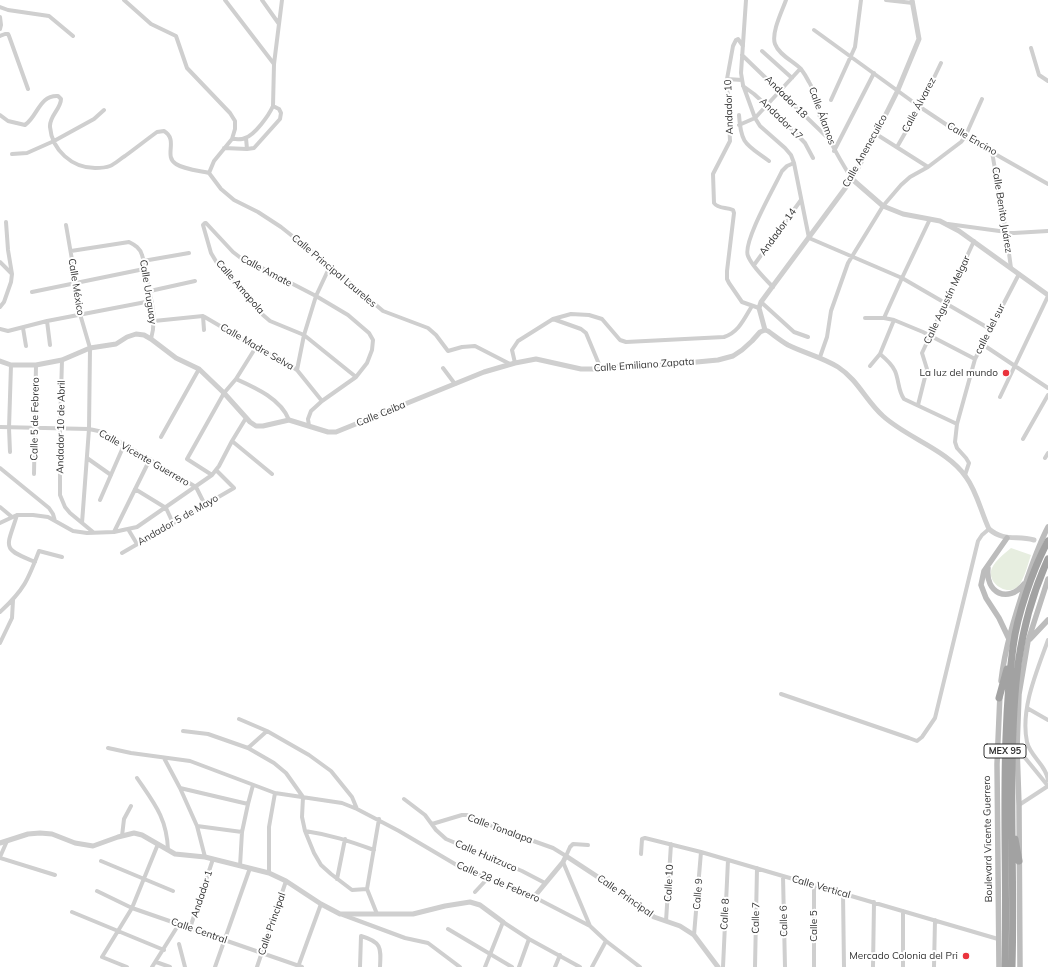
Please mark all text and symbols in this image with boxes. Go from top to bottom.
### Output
street label: Andador 18 [762,73,810,121]
street label: Calle Álvarez [899,75,939,135]
street label: Andador 10 [722,79,736,135]
street label: Calle Álamos [806,85,838,147]
street label: Andador 17 [757,96,805,142]
street label: Calle Anenecuilco [840,112,890,190]
street label: Calle Encino [945,120,999,158]
street label: Calle Benito Juárez [989,166,1015,254]
street label: Andador 14 [757,206,799,258]
street label: Calle Principal Laureles [289,232,379,310]
street label: Calle Amate [238,252,294,290]
street label: Calle Agustín Melgar [921,254,973,346]
street label: Calle México [66,258,86,316]
street label: Calle Amapola [213,258,267,316]
street label: Calle Uruguay [137,259,159,325]
street label: calle del sur [972,302,1008,356]
street label: Calle Madre Selva [218,321,296,373]
street label: Calle Emiliano Zapata [593,355,695,375]
place label: La luz del mundo [919,367,998,379]
marker: La luz del mundo [1001,368,1011,378]
street label: Calle 5 de Febrero [28,377,42,461]
street label: Andador 10 de Abril [54,380,68,474]
street label: Calle Ceiba [355,399,407,429]
street label: Calle Vicente Guerrero [96,427,192,489]
street label: Andador 5 de Mayo [135,492,221,548]
road number: MEX 95 [984,744,1026,758]
street label: Boulevard Vicente Guerrero [981,775,995,903]
street label: Calle Tonalapa [466,812,534,846]
street label: Calle Huitzuco [453,838,519,874]
street label: Calle 28 de Febrero [455,859,541,905]
street label: Calle 10 [662,864,676,902]
street label: Andador 1 [189,869,215,919]
street label: Calle Principal [595,872,655,920]
street label: Calle Vertical [790,873,852,901]
street label: Calle 9 [691,878,705,910]
street label: Calle Principal [256,891,288,957]
street label: Calle 8 [718,898,732,930]
street label: Calle 7 [750,902,762,934]
street label: Calle 6 [778,905,790,937]
street label: Calle 5 [808,910,820,942]
street label: Calle Central [169,916,229,946]
place label: Mercado Colonia del Pri [849,950,958,962]
marker: Mercado Colonia del Pri [961,951,971,961]

